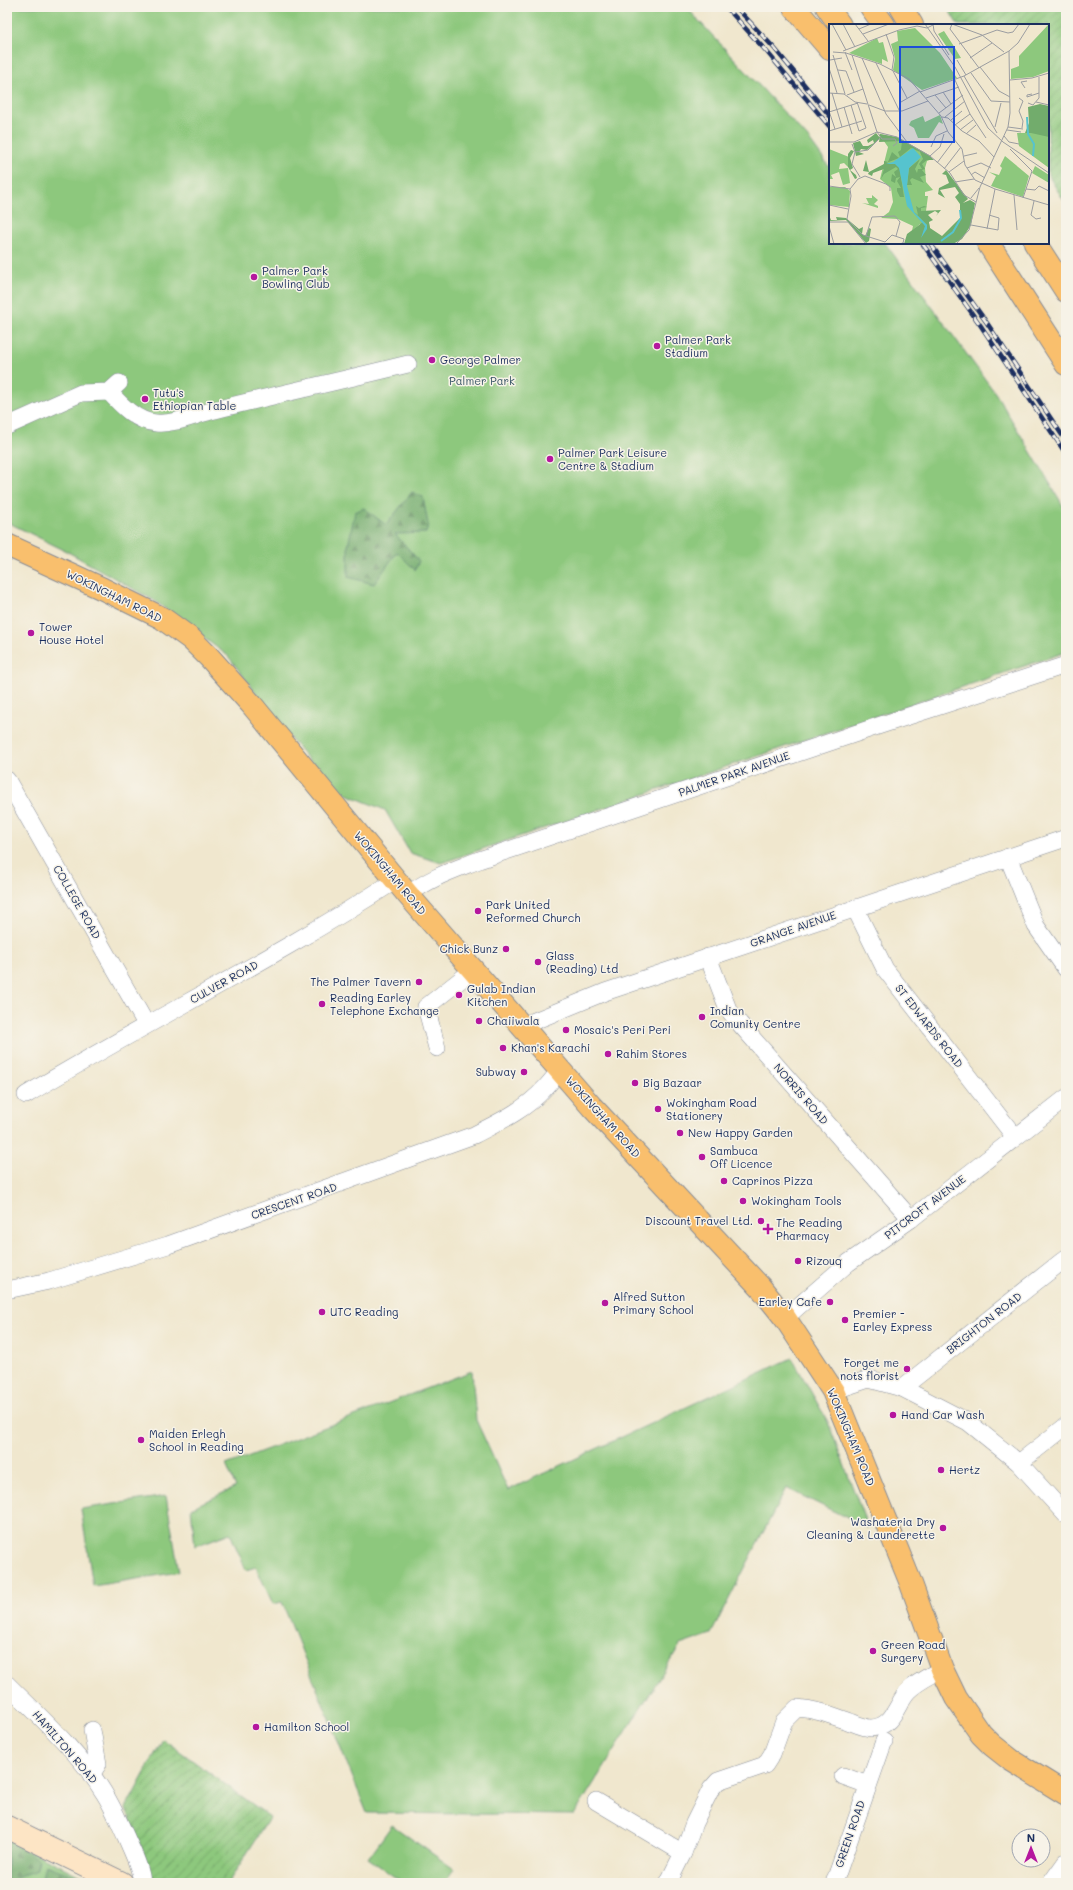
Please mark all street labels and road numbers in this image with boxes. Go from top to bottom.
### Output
street label: WOKINGHAM ROAD [64,566,165,625]
street label: PALMER PARK AVENUE [676,747,791,800]
street label: WOKINGHAM ROAD [351,828,430,918]
street label: COLLEGE ROAD [50,862,105,942]
street label: GRANGE AVENUE [748,907,838,950]
street label: CULVER ROAD [187,957,261,1007]
street label: ST EDWARDS ROAD [892,981,967,1071]
street label: NORRIS ROAD [771,1060,832,1127]
street label: WOKINGHAM ROAD [563,1073,644,1161]
street label: PITCROFT AVENUE [881,1171,968,1242]
street label: CRESCENT ROAD [249,1179,339,1222]
street label: BRIGHTON ROAD [943,1288,1025,1357]
street label: WOKINGHAM ROAD [824,1386,879,1488]
street label: HAMILTON ROAD [29,1707,101,1786]
street label: GREEN ROAD [831,1798,868,1870]

